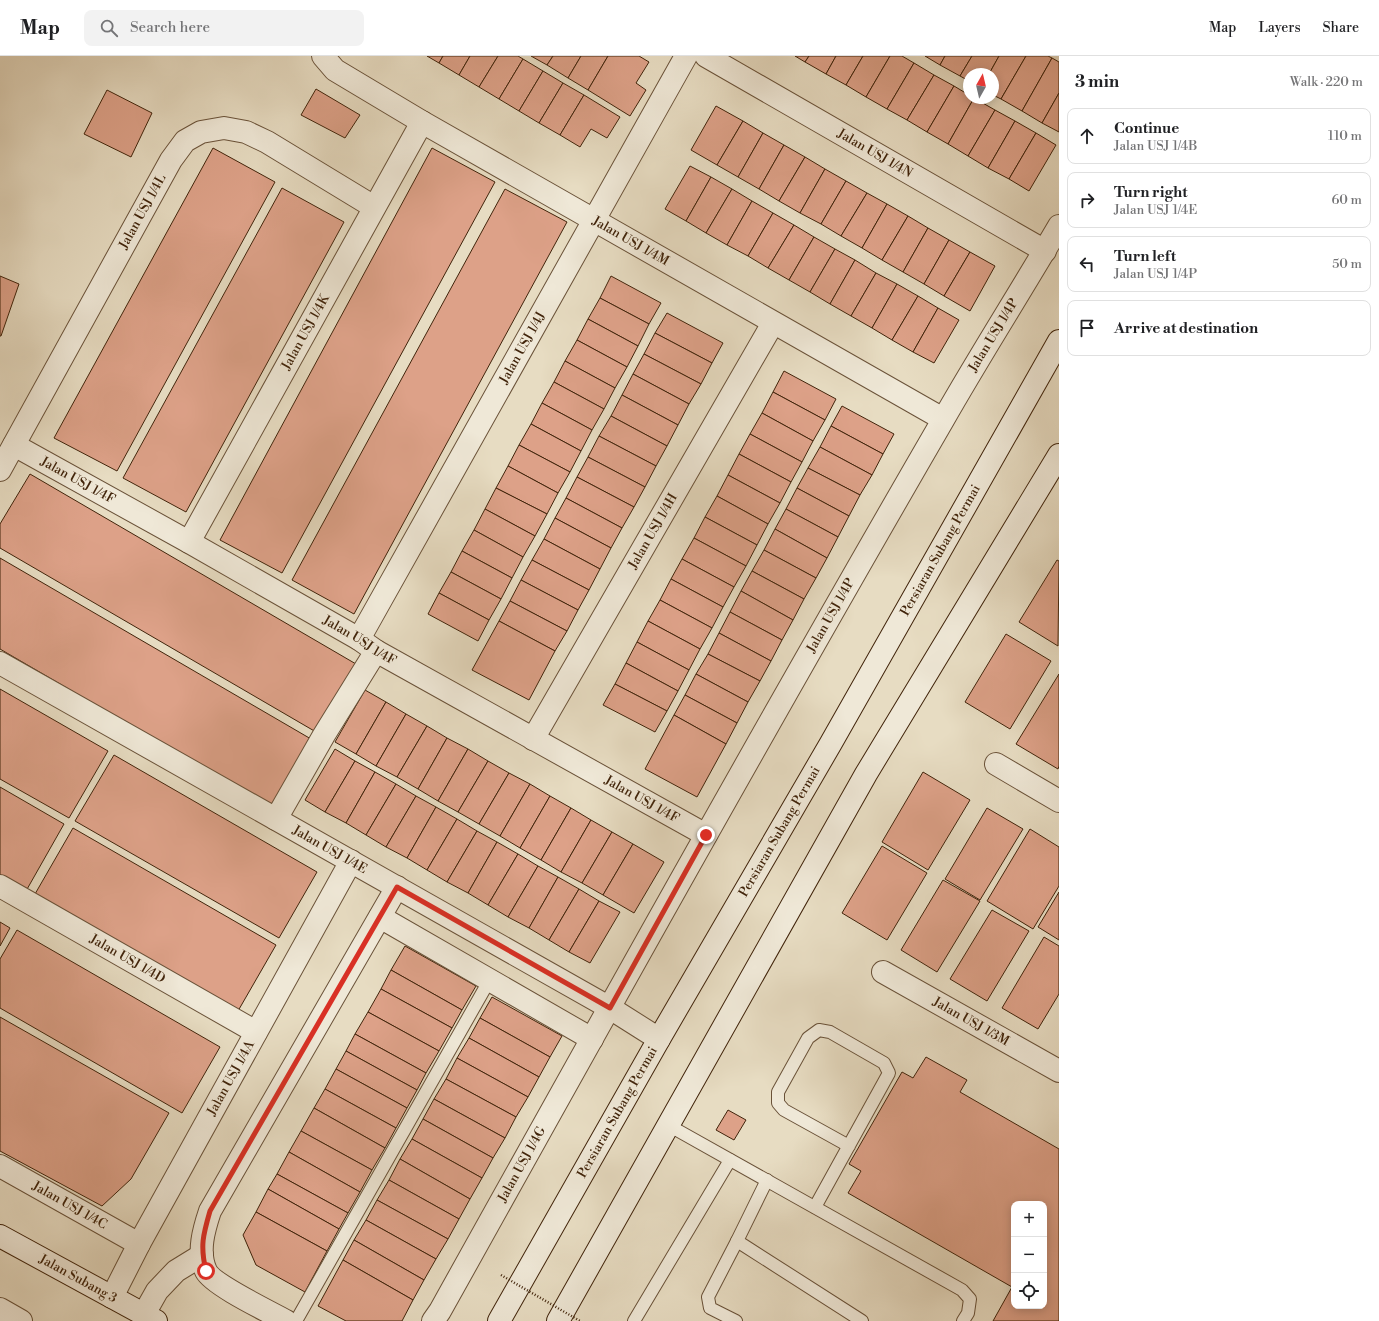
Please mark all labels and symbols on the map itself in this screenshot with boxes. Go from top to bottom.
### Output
north arrow [963,68,999,104]
street label: Jalan USJ 1/4N [834,125,916,181]
street label: Jalan USJ 1/4L [115,171,170,253]
street label: Jalan USJ 1/4M [589,212,672,269]
street label: Jalan USJ 1/4K [278,290,333,374]
street label: Jalan USJ 1/4P [964,295,1022,376]
street label: Jalan USJ 1/4J [495,309,549,388]
street label: Jalan USJ 1/4F [37,453,118,508]
street label: Persiaran Subang Permai [897,482,984,619]
street label: Jalan USJ 1/4H [624,490,681,573]
street label: Jalan USJ 1/4P [803,575,858,656]
street label: Jalan USJ 1/4F [319,612,399,669]
street label: Persiaran Subang Permai [735,764,824,900]
street label: Jalan USJ 1/4F [601,772,682,827]
street label: Jalan USJ 1/4E [289,822,370,877]
route end [697,826,715,844]
street label: Jalan USJ 1/4D [86,930,168,987]
street label: Jalan USJ 1/3M [929,993,1013,1050]
street label: Jalan USJ 1/4A [203,1037,258,1119]
street label: Persiaran Subang Permai [574,1044,661,1181]
street label: Jalan USJ 1/4G [494,1124,549,1206]
street label: Jalan USJ 1/4C [29,1177,110,1233]
street label: Jalan Subang 3 [36,1250,120,1306]
route start [197,1262,215,1280]

